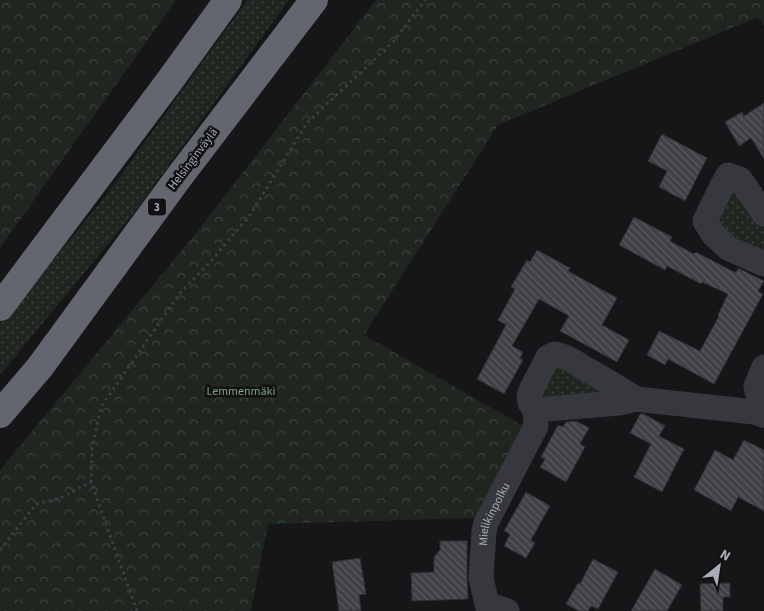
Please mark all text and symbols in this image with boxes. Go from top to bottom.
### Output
street label: Helsinginväylä [164,125,222,193]
road number: 3 [148,198,166,216]
park label: Lemmenmäki [207,383,276,400]
street label: Mielikinpolku [475,479,514,546]
north arrow [694,541,744,591]
text: N [716,545,734,567]

